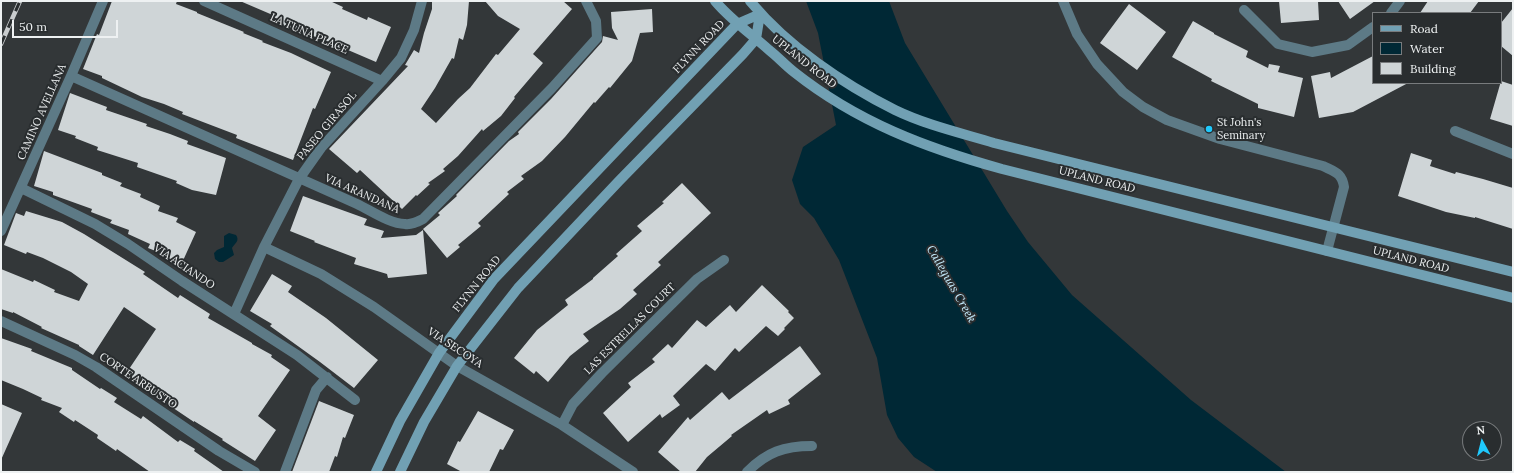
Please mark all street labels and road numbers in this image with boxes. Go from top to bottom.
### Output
street label: LA TUNA PLACE [268,11,350,57]
street label: FLYNN ROAD [670,18,728,76]
street label: UPLAND ROAD [769,33,839,91]
street label: CAMINO AVELLANA [15,62,69,162]
street label: PASEO GIRASOL [294,89,360,163]
street label: UPLAND ROAD [1057,164,1137,196]
street label: VIA ARANDANA [323,172,401,216]
street label: VIA ACIANDO [151,242,217,292]
street label: UPLAND ROAD [1371,244,1451,276]
street label: FLYNN ROAD [450,253,504,315]
street label: LAS ESTRELLAS COURT [582,281,678,377]
street label: VIA SECOYA [425,325,485,371]
street label: CORTE ARBUSTO [97,350,179,412]

